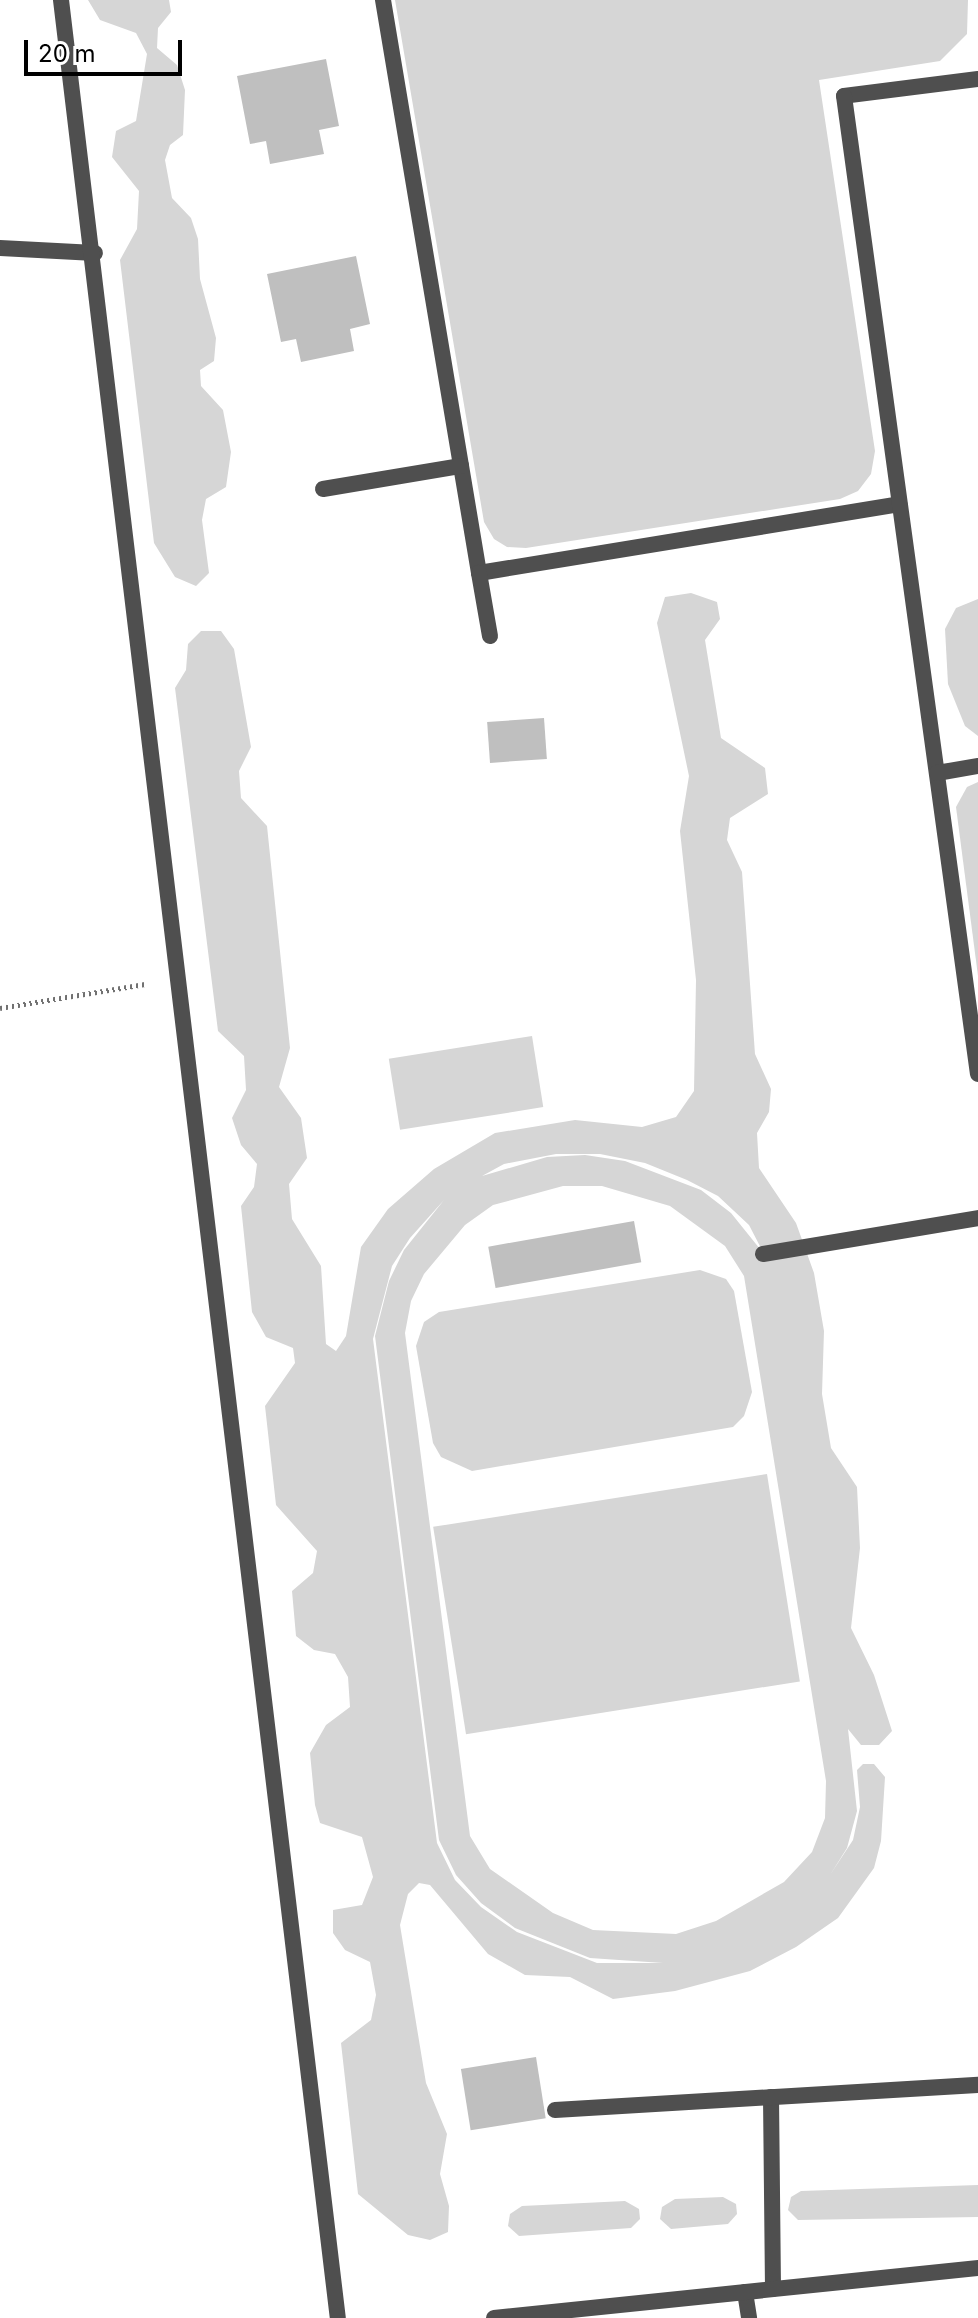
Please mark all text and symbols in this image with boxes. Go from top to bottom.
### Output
scale bar [28,24,186,74]
text: 20 m [38,39,96,68]

